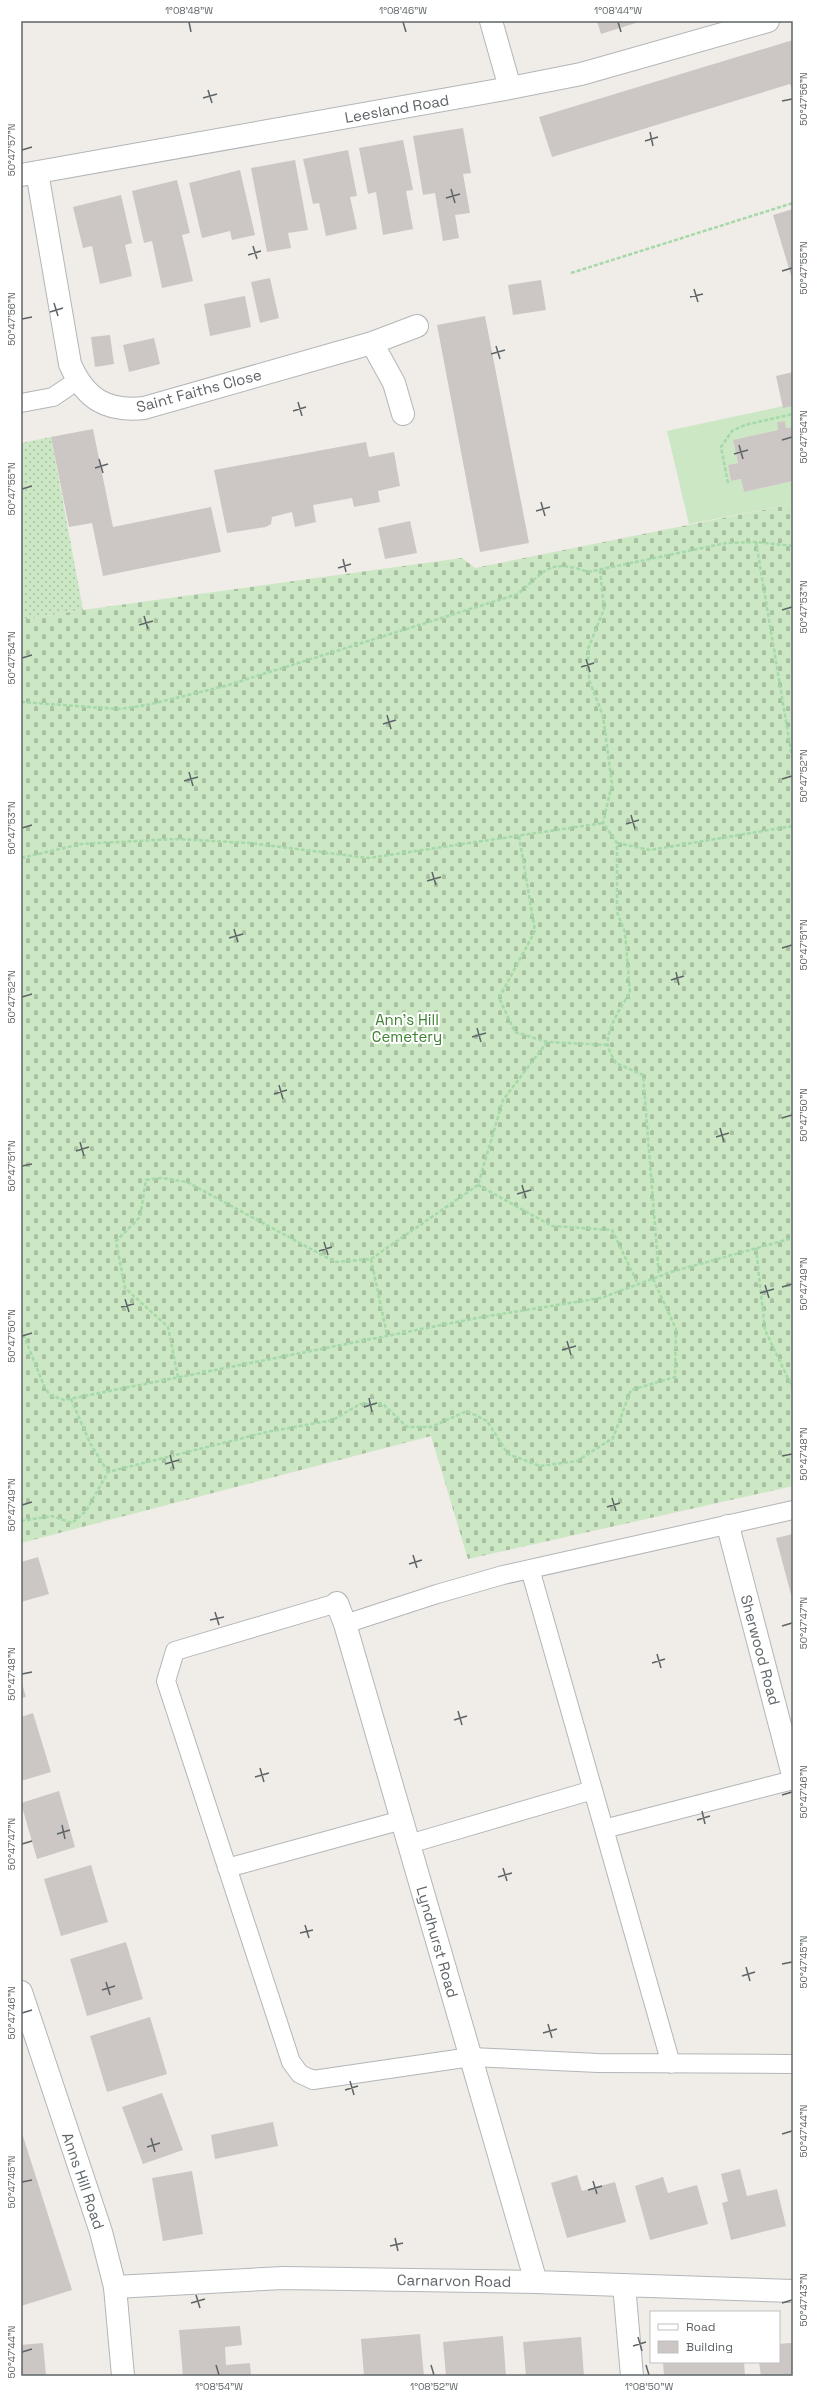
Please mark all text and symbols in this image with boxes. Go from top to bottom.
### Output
text: 1°08'48"W [165,4,213,17]
text: 1°08'46"W [379,4,427,17]
text: 1°08'44"W [594,4,642,17]
text: 50°47'56"N [797,72,810,126]
street label: Leesland Road [343,90,451,127]
text: 50°47'57"N [5,124,18,176]
text: 50°47'55"N [797,241,810,295]
text: 50°47'56"N [5,292,18,346]
street label: Saint Faiths Close [134,365,264,416]
text: 50°47'54"N [797,410,810,464]
text: 50°47'55"N [5,462,18,516]
text: 50°47'53"N [797,580,810,634]
text: 50°47'54"N [5,631,18,685]
text: 50°47'52"N [797,749,810,803]
text: 50°47'53"N [5,801,18,855]
text: 50°47'51"N [797,919,810,971]
text: 50°47'52"N [5,970,18,1024]
park label: Ann's Hill Cemetery [372,1010,442,1046]
text: 50°47'50"N [797,1088,810,1142]
text: 50°47'51"N [5,1140,18,1192]
text: 50°47'49"N [797,1257,810,1311]
text: 50°47'50"N [5,1309,18,1363]
text: 50°47'48"N [797,1427,810,1481]
text: 50°47'49"N [5,1478,18,1532]
street label: Sherwood Road [737,1593,784,1707]
text: 50°47'47"N [797,1597,810,1649]
text: 50°47'48"N [5,1647,18,1701]
text: 50°47'46"N [797,1765,810,1819]
text: 50°47'47"N [5,1818,18,1870]
street label: Lyndhurst Road [412,1884,462,2000]
text: 50°47'45"N [797,1936,810,1989]
text: 50°47'46"N [5,1986,18,2040]
text: 50°47'44"N [797,2105,810,2157]
street label: Anns Hill Road [58,2130,109,2232]
text: 50°47'45"N [5,2156,18,2209]
street label: Carnarvon Road [397,2270,511,2291]
text: 50°47'43"N [797,2273,810,2327]
legend [650,2311,780,2363]
text: Road [686,2319,715,2335]
text: 50°47'44"N [5,2326,18,2378]
text: Building [686,2339,733,2355]
text: 1°08'54"W [195,2380,243,2393]
text: 1°08'52"W [410,2380,458,2393]
text: 1°08'50"W [625,2380,674,2393]

